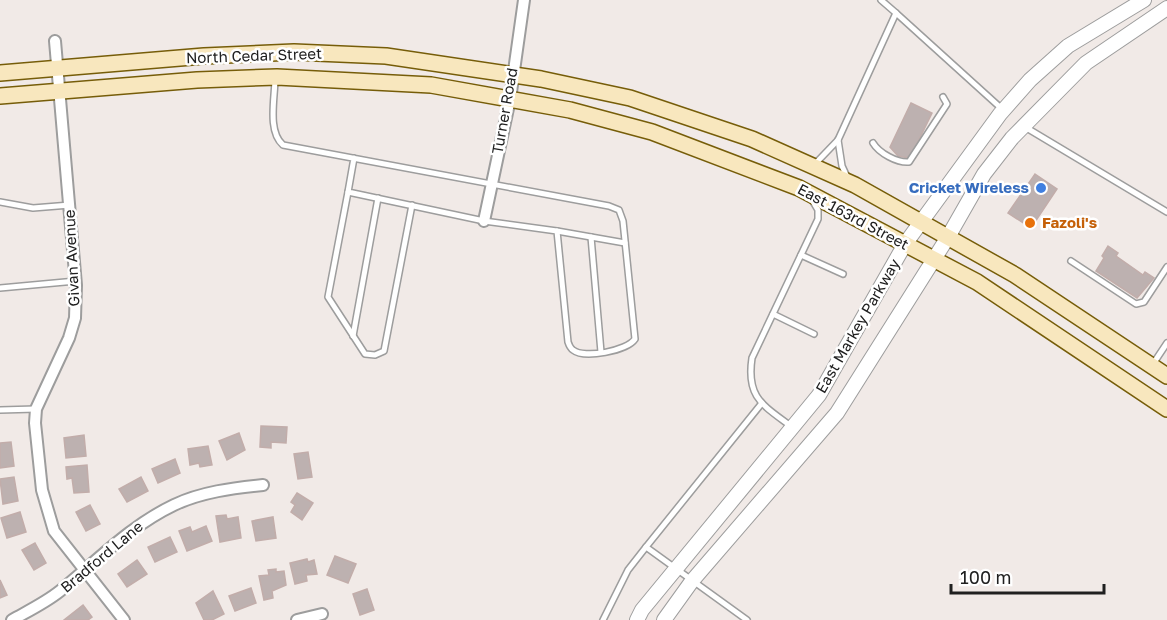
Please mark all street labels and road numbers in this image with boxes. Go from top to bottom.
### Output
street label: North Cedar Street [186,44,322,66]
street label: Turner Road [488,66,520,155]
street label: East 163rd Street [795,179,912,253]
street label: Givan Avenue [59,209,83,307]
street label: East Markey Parkway [811,255,903,396]
street label: Bradford Lane [57,517,146,596]

